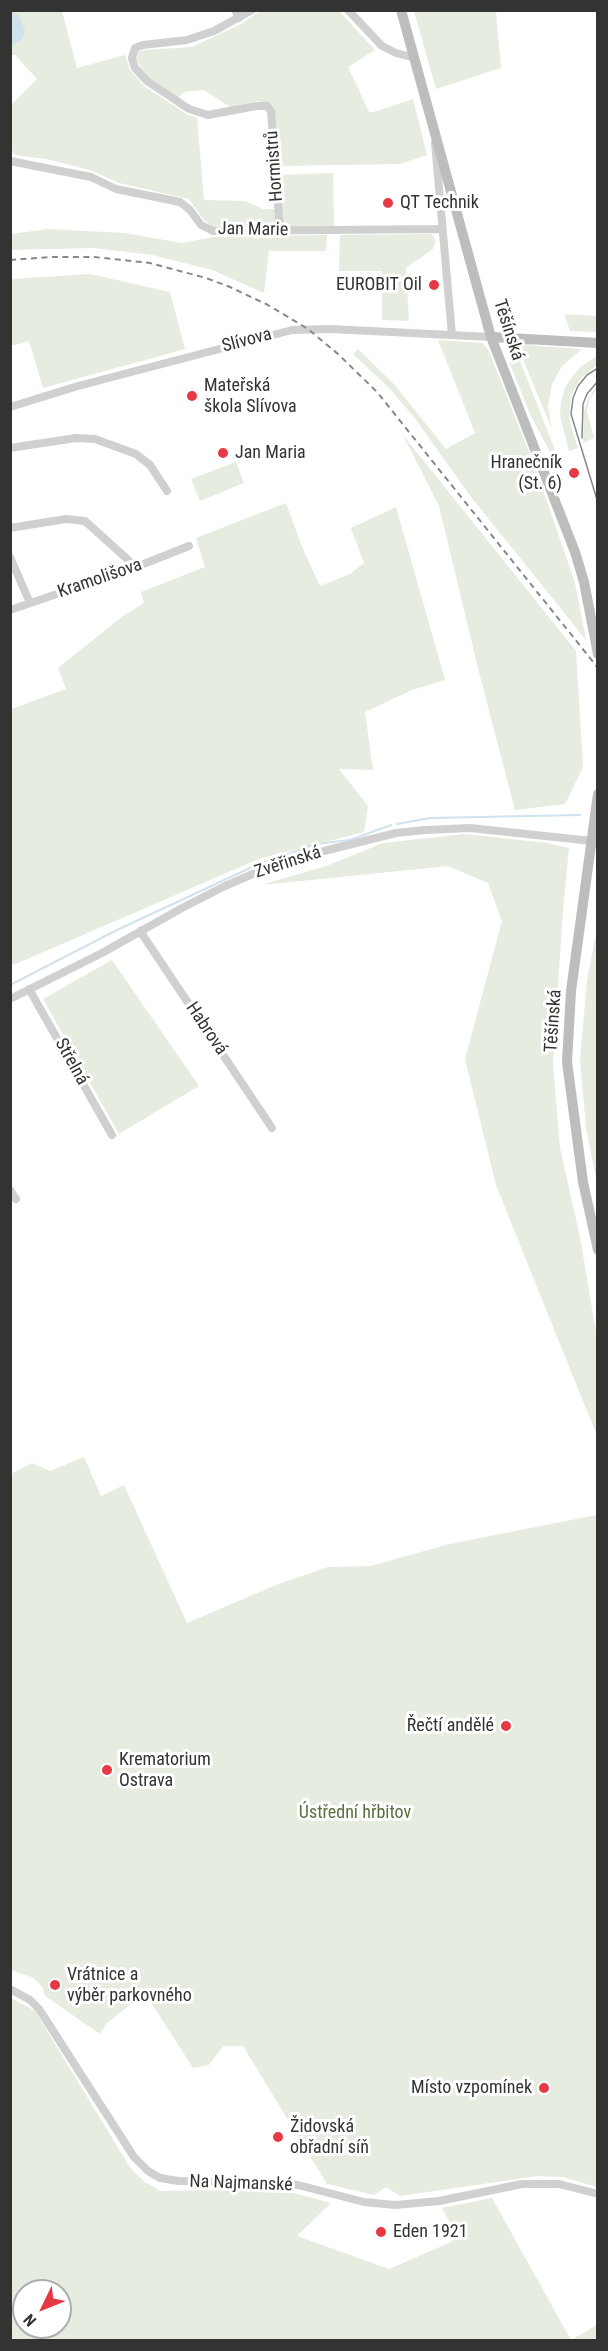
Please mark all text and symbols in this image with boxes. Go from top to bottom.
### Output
street label: Hormistrů [262,130,288,202]
place label: QT Technik [400,192,479,214]
marker: QT Technik [381,196,395,210]
street label: Jan Marie [218,219,288,241]
place label: EUROBIT Oil [336,274,422,296]
marker: EUROBIT Oil [427,278,441,292]
street label: Těšínská [488,297,528,363]
street label: Slívova [220,324,274,358]
place label: Mateřská škola Slívova [204,375,297,418]
marker: Mateřská škola Slívova [185,389,199,403]
place label: Jan Maria [235,442,306,464]
marker: Jan Maria [216,446,230,460]
place label: Hranečník (St. 6) [491,452,562,494]
marker: Hranečník (St. 6) [567,466,581,480]
street label: Kramolišova [55,555,145,603]
street label: Zvěřinská [252,842,324,884]
street label: Těšínská [541,989,567,1053]
street label: Habrová [181,998,231,1060]
street label: Střelná [49,1035,93,1089]
place label: Řečtí andělé [407,1715,494,1737]
marker: Řečtí andělé [499,1719,513,1733]
place label: Krematorium Ostrava [119,1749,211,1792]
marker: Krematorium Ostrava [100,1763,114,1777]
park label: Ústřední hřbitov [299,1802,411,1824]
place label: Vrátnice a výběr parkovného [67,1964,192,2006]
marker: Vrátnice a výběr parkovného [48,1978,62,1992]
place label: Místo vzpomínek [411,2077,532,2099]
marker: Místo vzpomínek [537,2081,551,2095]
place label: Židovská obřadní síň [290,2116,369,2158]
marker: Židovská obřadní síň [271,2130,285,2144]
street label: Na Najmanské [189,2171,293,2197]
place label: Eden 1921 [393,2221,468,2243]
marker: Eden 1921 [374,2225,388,2239]
north arrow [12,2279,72,2339]
text: N [20,2310,40,2330]

